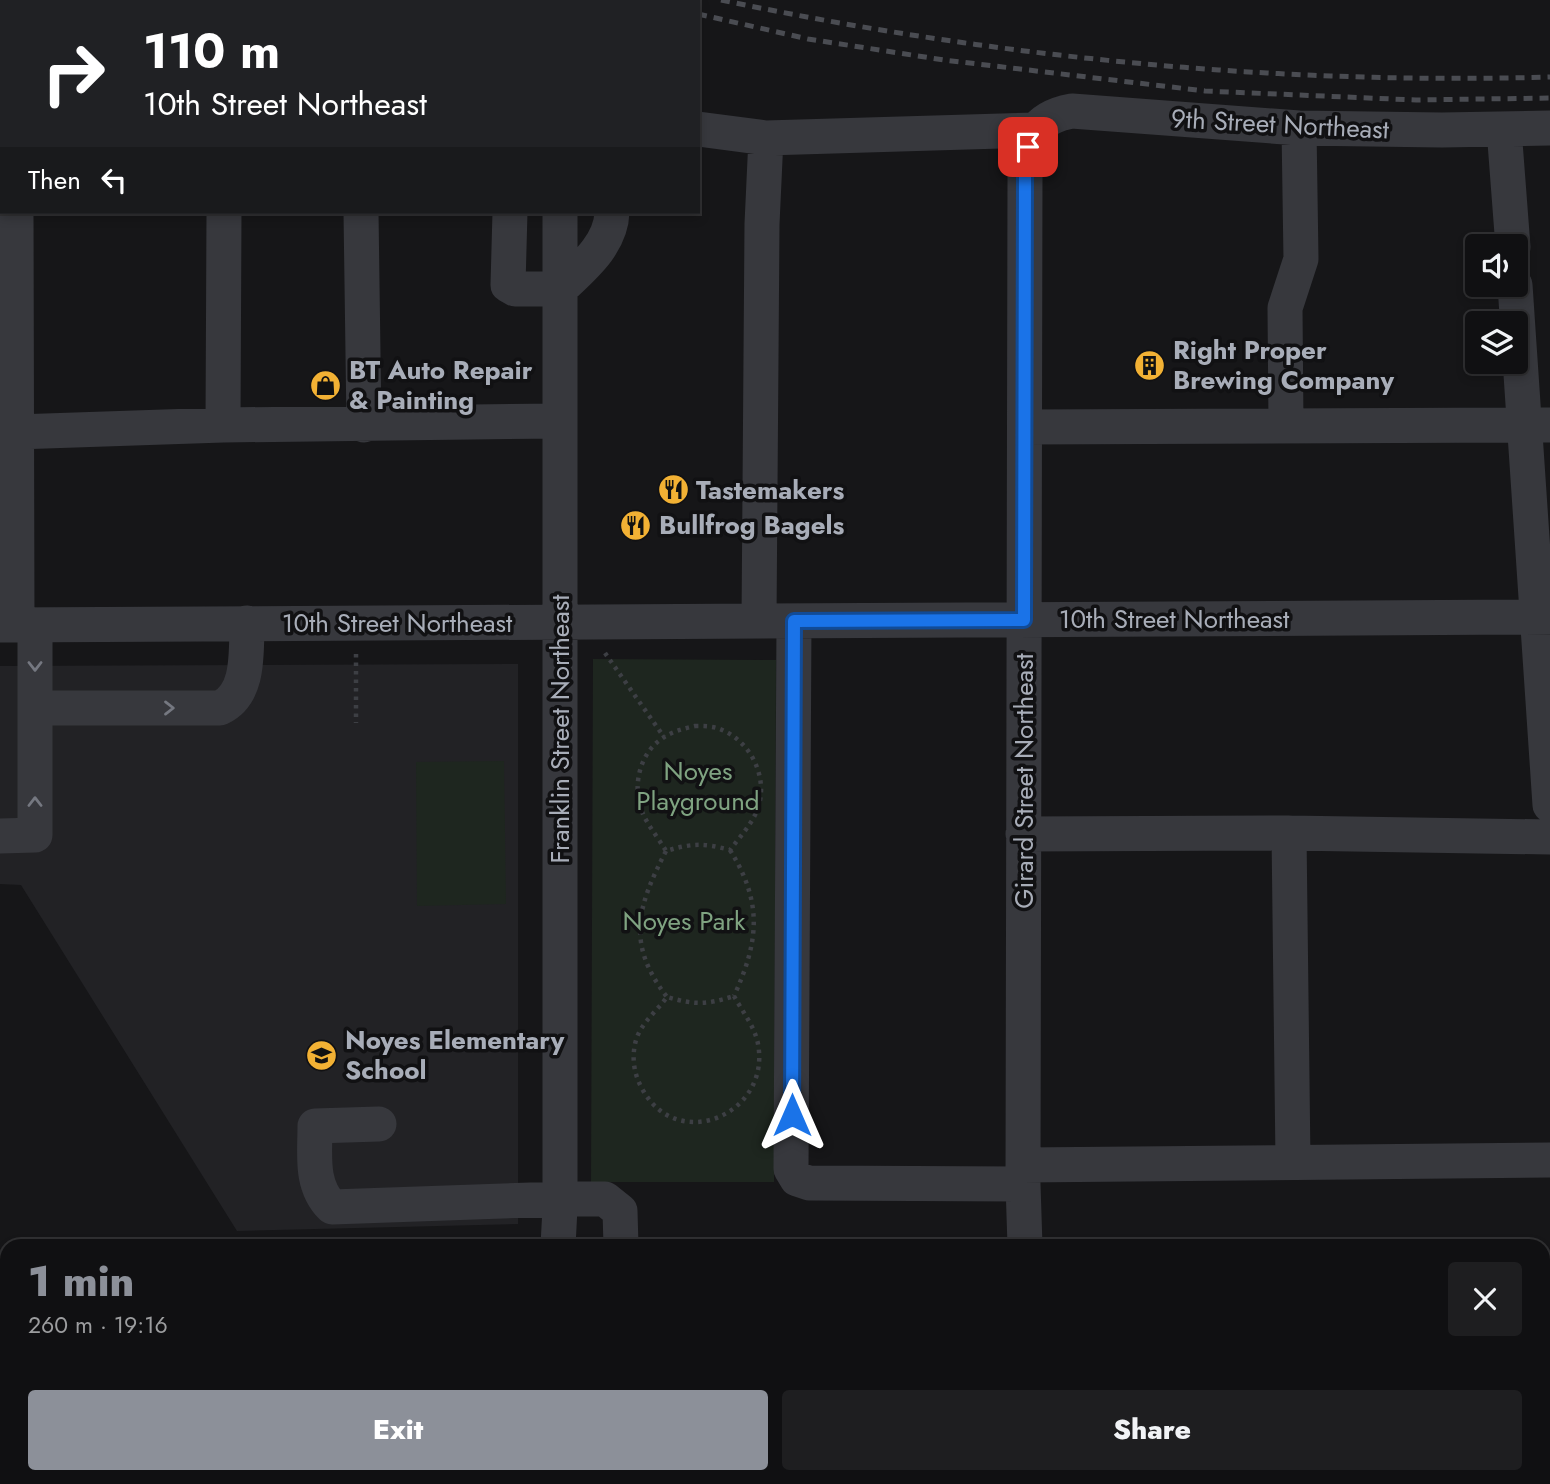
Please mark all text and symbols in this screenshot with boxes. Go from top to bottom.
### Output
text: 110 m [143,16,280,86]
icon: right [28,28,119,119]
text: 10th Street Northeast [143,81,427,127]
street label: 9th Street Northeast [1170,99,1391,149]
pin [998,117,1058,177]
icon: arrive [1009,128,1047,166]
text: Then [28,161,81,199]
icon: left [95,161,133,199]
map controls [1465,234,1528,374]
button: sound [1465,234,1528,297]
button: layers [1465,311,1528,374]
place label: Right Proper Brewing Company [1173,331,1394,399]
building icon: Right Proper Brewing Company [1133,348,1167,382]
place label: BT Auto Repair & Painting [349,351,533,419]
shop icon: BT Auto Repair & Painting [309,368,343,402]
place label: Tastemakers [696,471,845,509]
restaurant icon: Tastemakers [656,473,690,507]
place label: Bullfrog Bagels [659,506,845,544]
restaurant icon: Bullfrog Bagels [619,508,653,542]
street label: Franklin Street Northeast [541,594,579,863]
street label: 10th Street Northeast [1059,600,1290,638]
street label: 10th Street Northeast [282,604,513,642]
street label: Girard Street Northeast [1005,653,1043,909]
one-way arrow [27,662,43,672]
one-way arrow [164,700,175,716]
park label: Noyes Playground [636,752,760,820]
one-way arrow [27,796,43,806]
park label: Noyes Park [622,902,746,940]
place label: Noyes Elementary School [345,1021,565,1089]
school or university icon: Noyes Elementary School [305,1038,339,1072]
position arrow [755,1078,829,1152]
text: 1 min [28,1251,134,1312]
button: close [1448,1262,1522,1336]
text: 260 m · 19:16 [28,1308,168,1342]
button: Exit [28,1390,768,1470]
button: Share [782,1390,1522,1470]

